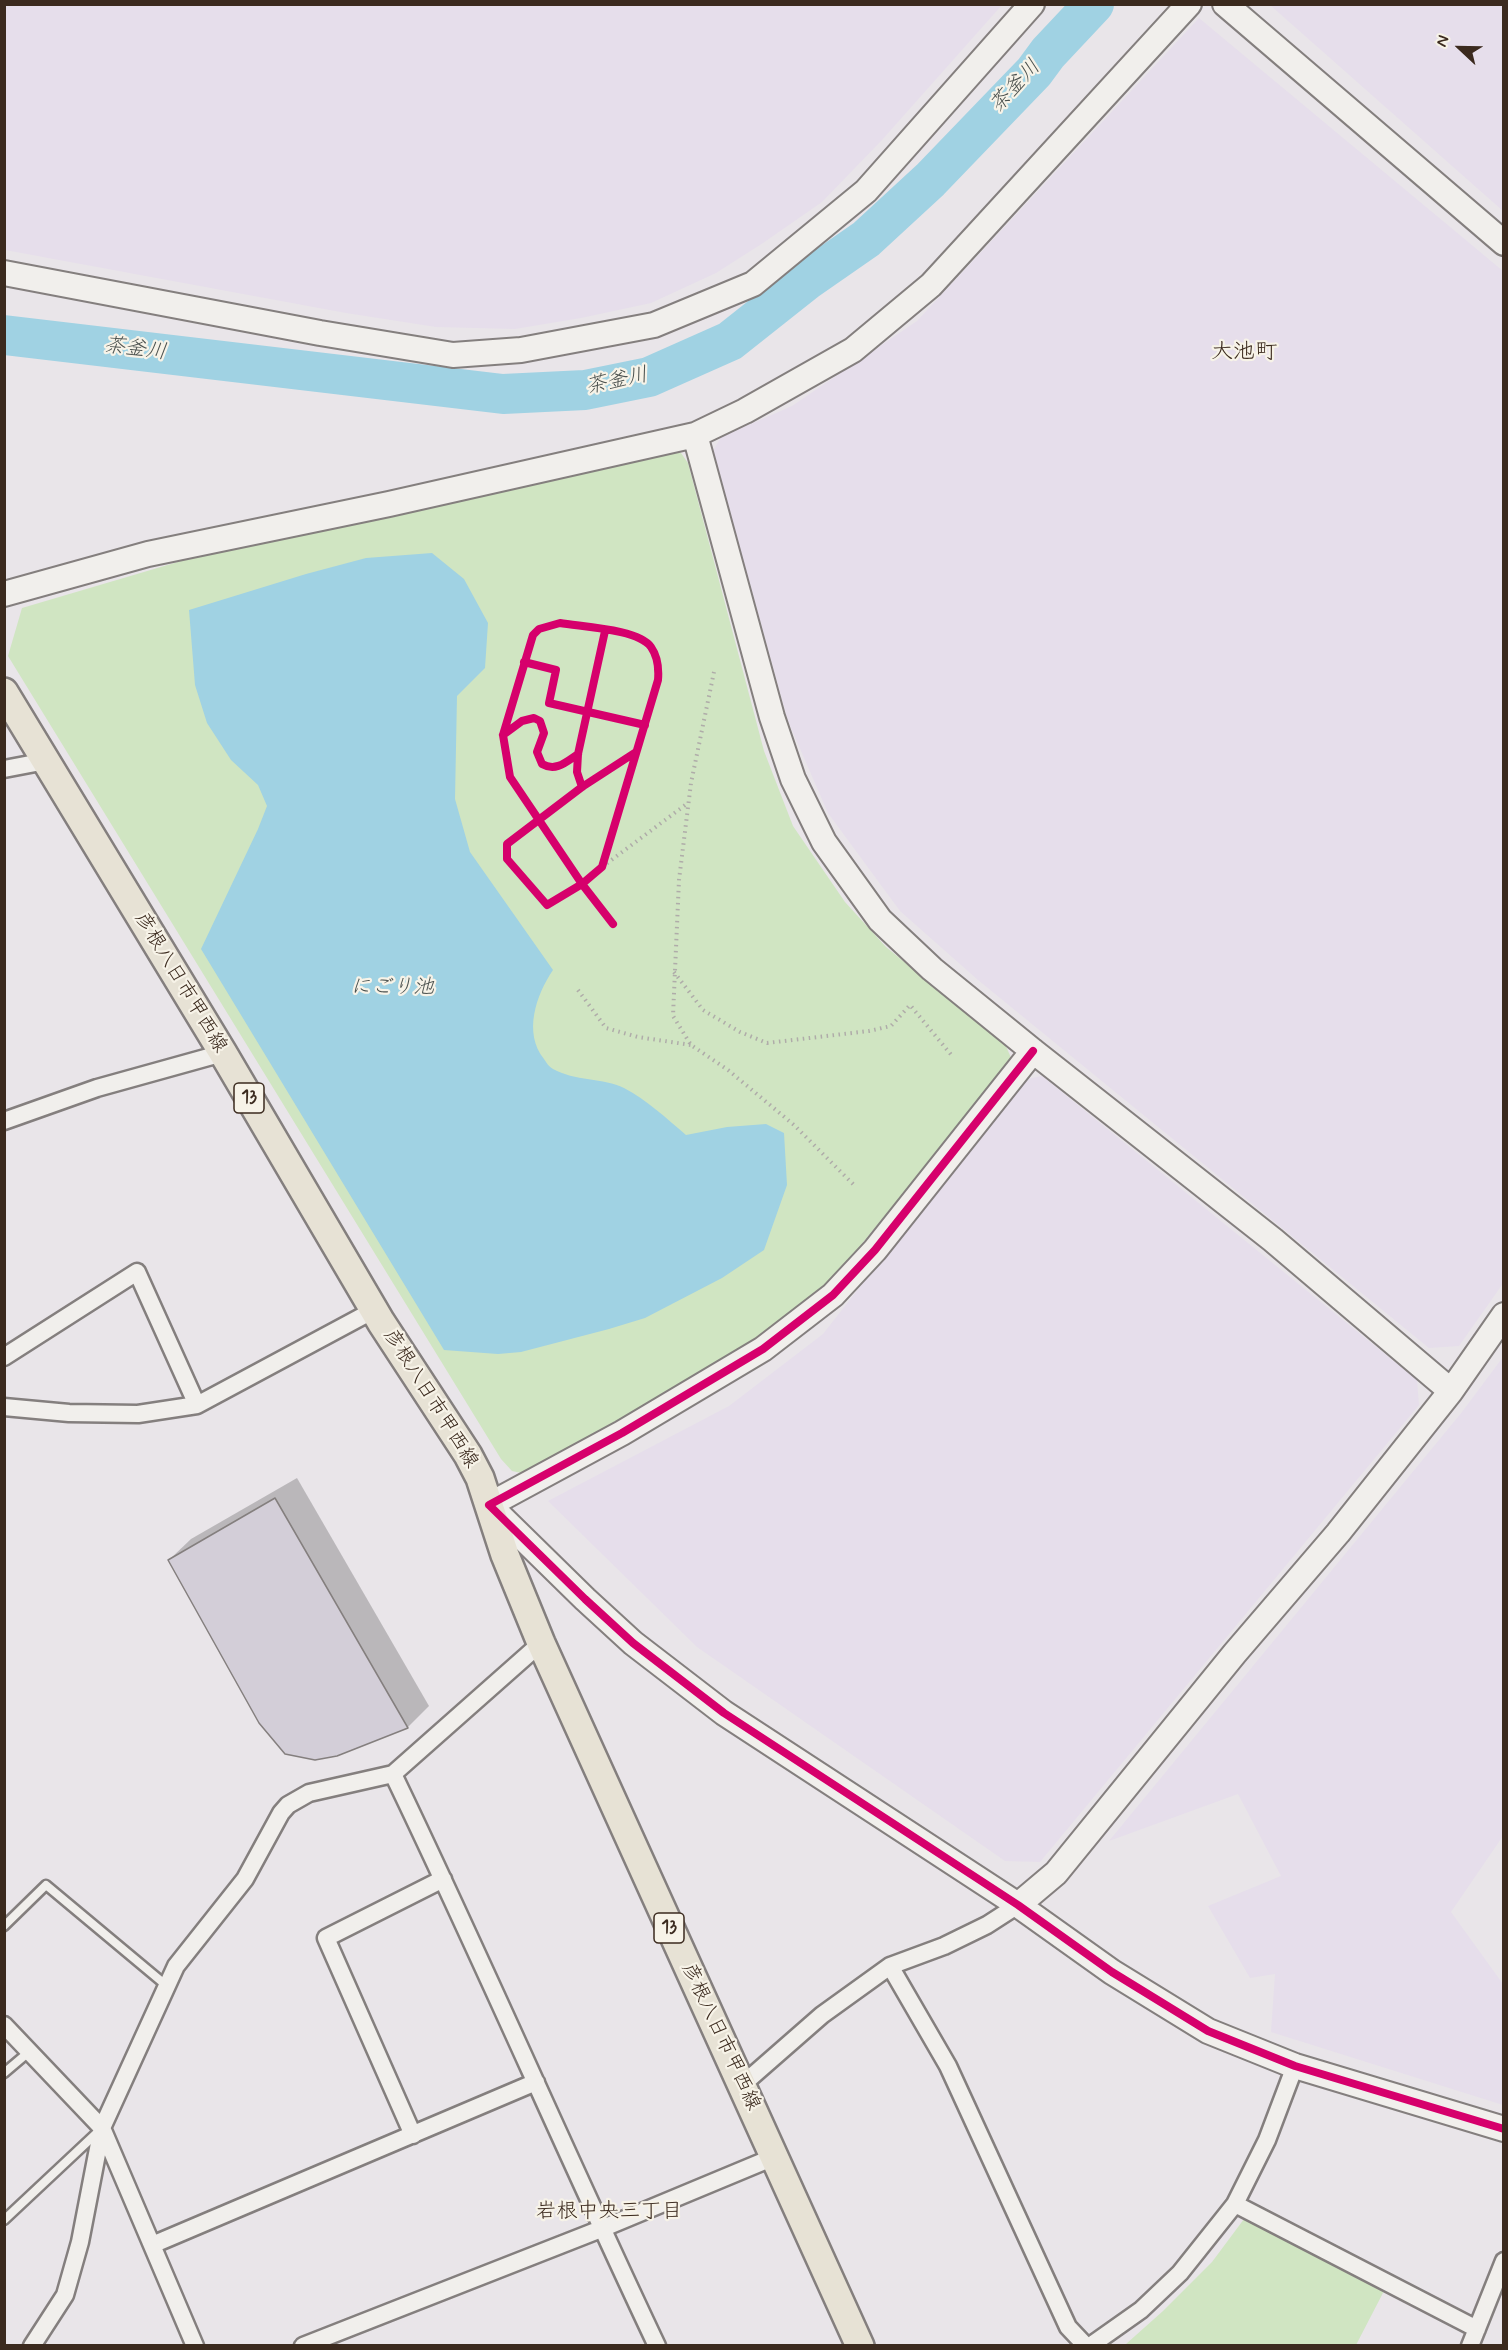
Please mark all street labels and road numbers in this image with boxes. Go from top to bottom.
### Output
street label: 彦根八日市甲西線 [129,908,231,1058]
road number: 13 [234,1083,264,1113]
street label: 彦根八日市甲西線 [377,1325,483,1473]
road number: 13 [654,1913,684,1943]
street label: 彦根八日市甲西線 [675,1959,765,2115]

